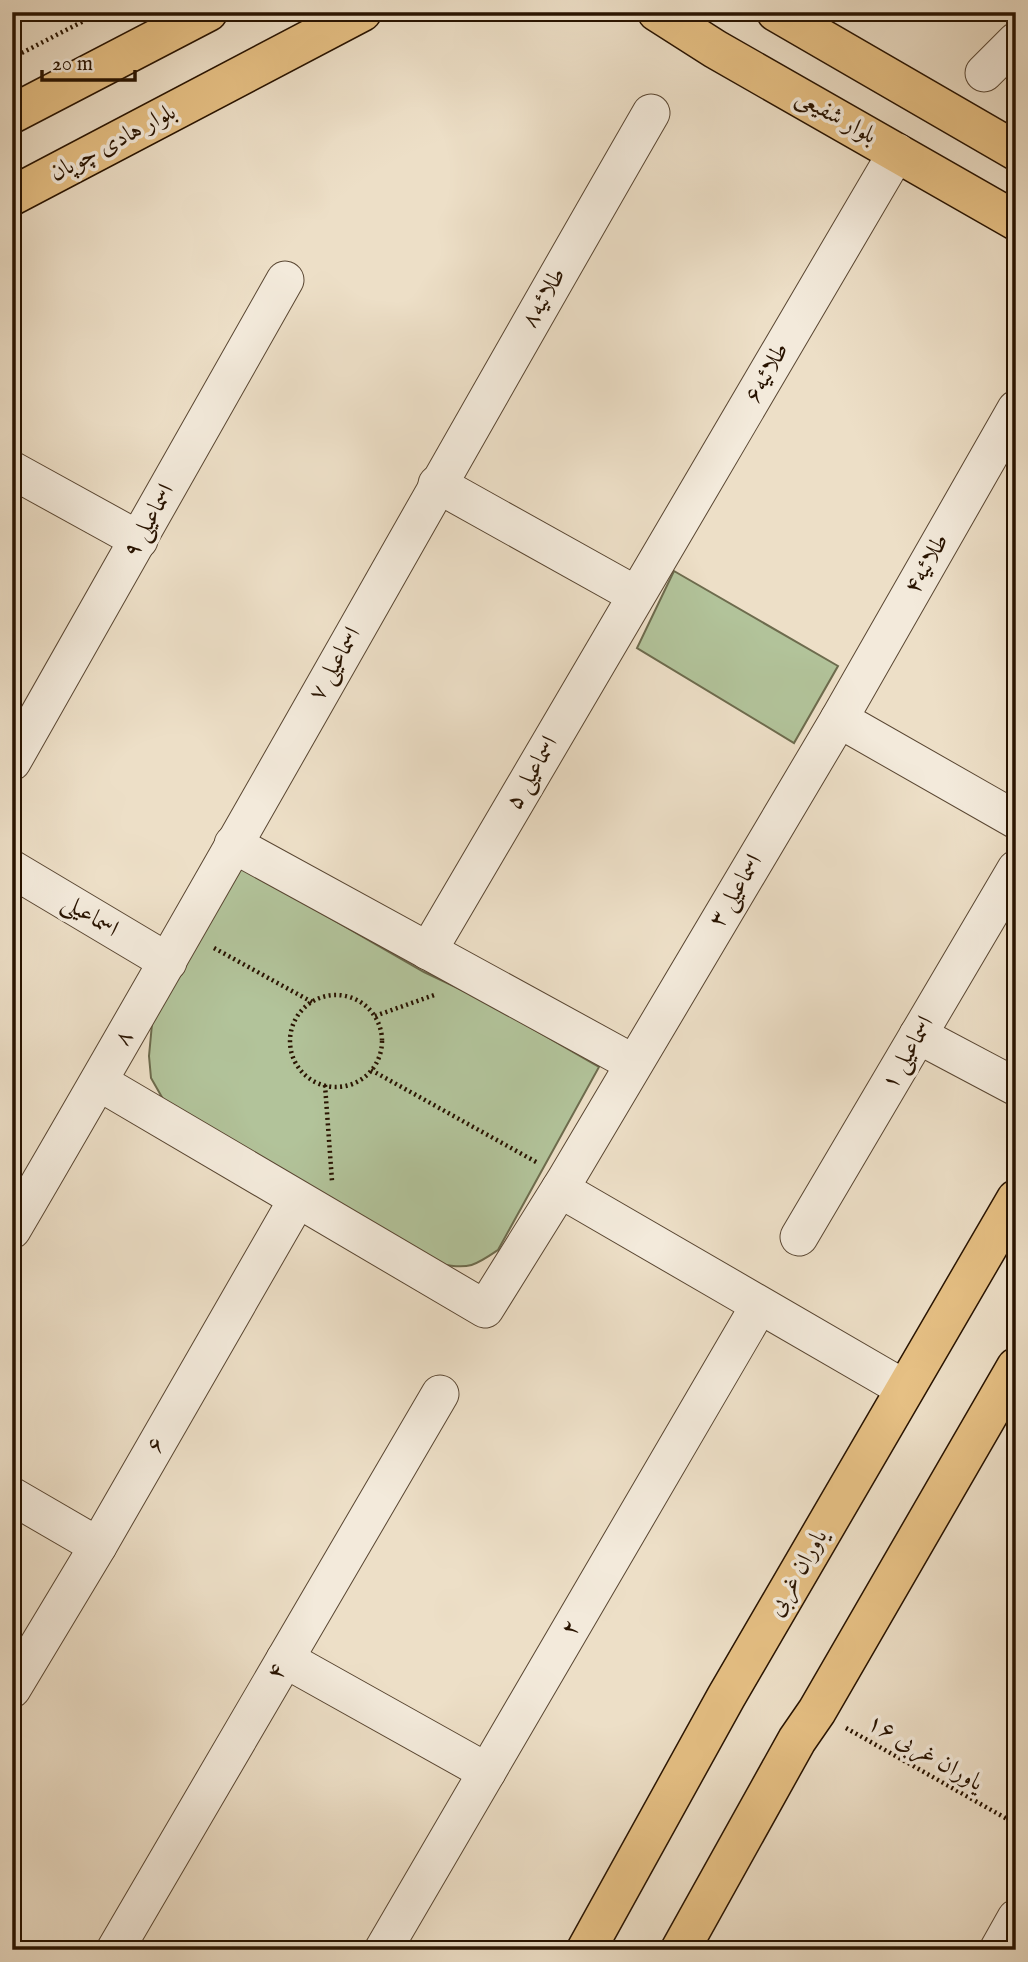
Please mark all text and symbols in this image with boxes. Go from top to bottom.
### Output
scale bar [42,38,135,82]
text: 20 m [52,51,93,78]
street label: بلوار شفیعی [790,82,882,152]
street label: بلوار هادی چوپان [44,97,182,189]
street label: طلائیه۸ [514,262,574,334]
street label: طلائیه۶ [737,337,797,409]
street label: اسماعیلی ۹ [116,479,182,563]
street label: طلائیه۴ [897,528,957,600]
street label: اسماعیلی ۷ [302,622,368,706]
street label: اسماعیلی ۵ [499,731,565,815]
street label: اسماعیلی ۳ [702,849,770,933]
street label: اسماعیلی [56,887,124,945]
street label: اسماعیلی ۱ [875,1011,941,1095]
street label: ۸ [107,1024,141,1052]
street label: ۶ [139,1431,173,1459]
street label: یاوران غربی [761,1522,836,1622]
street label: ۲ [554,1614,588,1642]
street label: ۴ [260,1658,294,1686]
street label: ۱۶ یاوران غربی [861,1707,990,1799]

